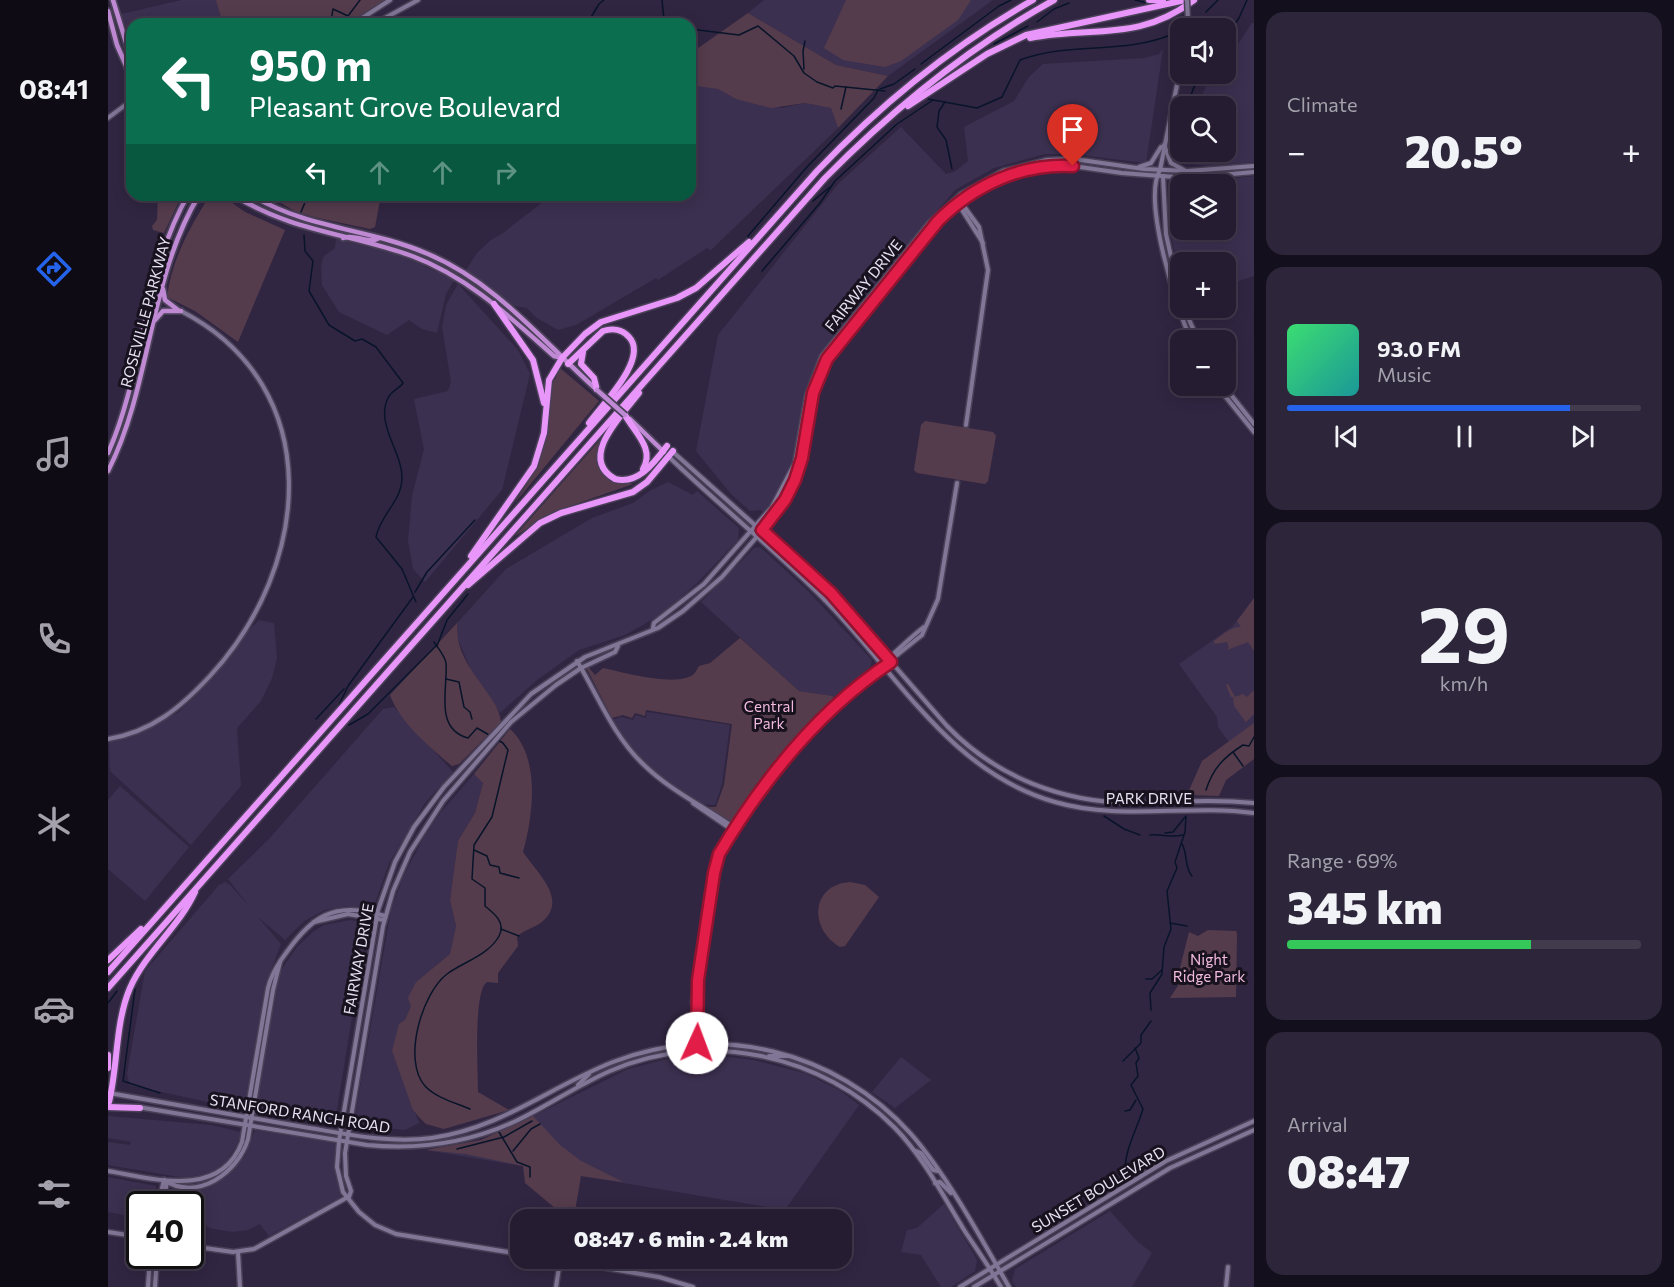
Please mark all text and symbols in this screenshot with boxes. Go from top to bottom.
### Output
map controls [1170,18,1236,396]
button: sound [1170,18,1236,84]
text: 950 m [249,38,372,90]
icon: left [150,42,228,120]
text: 08:41 [19,72,89,105]
text: Pleasant Grove Boulevard [249,90,561,123]
text: Climate [1287,92,1357,116]
button: search [1170,96,1236,162]
pin [1047,104,1098,166]
icon: arrive [1056,113,1089,146]
text: 20.5° [1405,122,1523,177]
text: − [1287,130,1306,171]
text: + [1622,130,1641,171]
icon: left [300,156,333,189]
icon: ahead [363,156,396,189]
icon: ahead [426,156,459,189]
icon: right [489,156,522,189]
button: layers [1170,174,1236,240]
street label: ROSEVILLE PARKWAY [116,234,174,389]
street label: FAIRWAY DRIVE [821,235,906,334]
icon: directions [33,248,75,290]
button: + [1170,252,1236,318]
button: − [1170,330,1236,396]
text: 93.0 FM [1377,335,1461,362]
text: Music [1377,362,1431,386]
icon: previous [1330,420,1363,453]
icon: pause [1448,420,1481,453]
icon: next [1566,420,1599,453]
icon: music [33,433,75,475]
text: 29 [1418,584,1510,679]
icon: phone [33,618,75,660]
text: km/h [1440,671,1488,695]
park label: Central Park [744,697,794,732]
street label: PARK DRIVE [1106,789,1192,807]
icon: climate [33,803,75,845]
text: Range · 69% [1287,848,1397,872]
text: 345 km [1287,878,1442,933]
street label: FAIRWAY DRIVE [339,902,377,1016]
park label: Night Ridge Park [1173,950,1245,985]
icon: car [33,988,75,1030]
position arrow [665,1011,729,1075]
street label: STANFORD RANCH ROAD [208,1090,392,1136]
text: Arrival [1287,1112,1348,1136]
street label: SUNSET BOULEVARD [1028,1142,1168,1236]
text: 08:47 [1287,1142,1410,1197]
icon: filters [33,1173,75,1215]
speed limit sign: 40 [126,1191,204,1269]
text: 08:47 · 6 min · 2.4 km [574,1225,788,1252]

